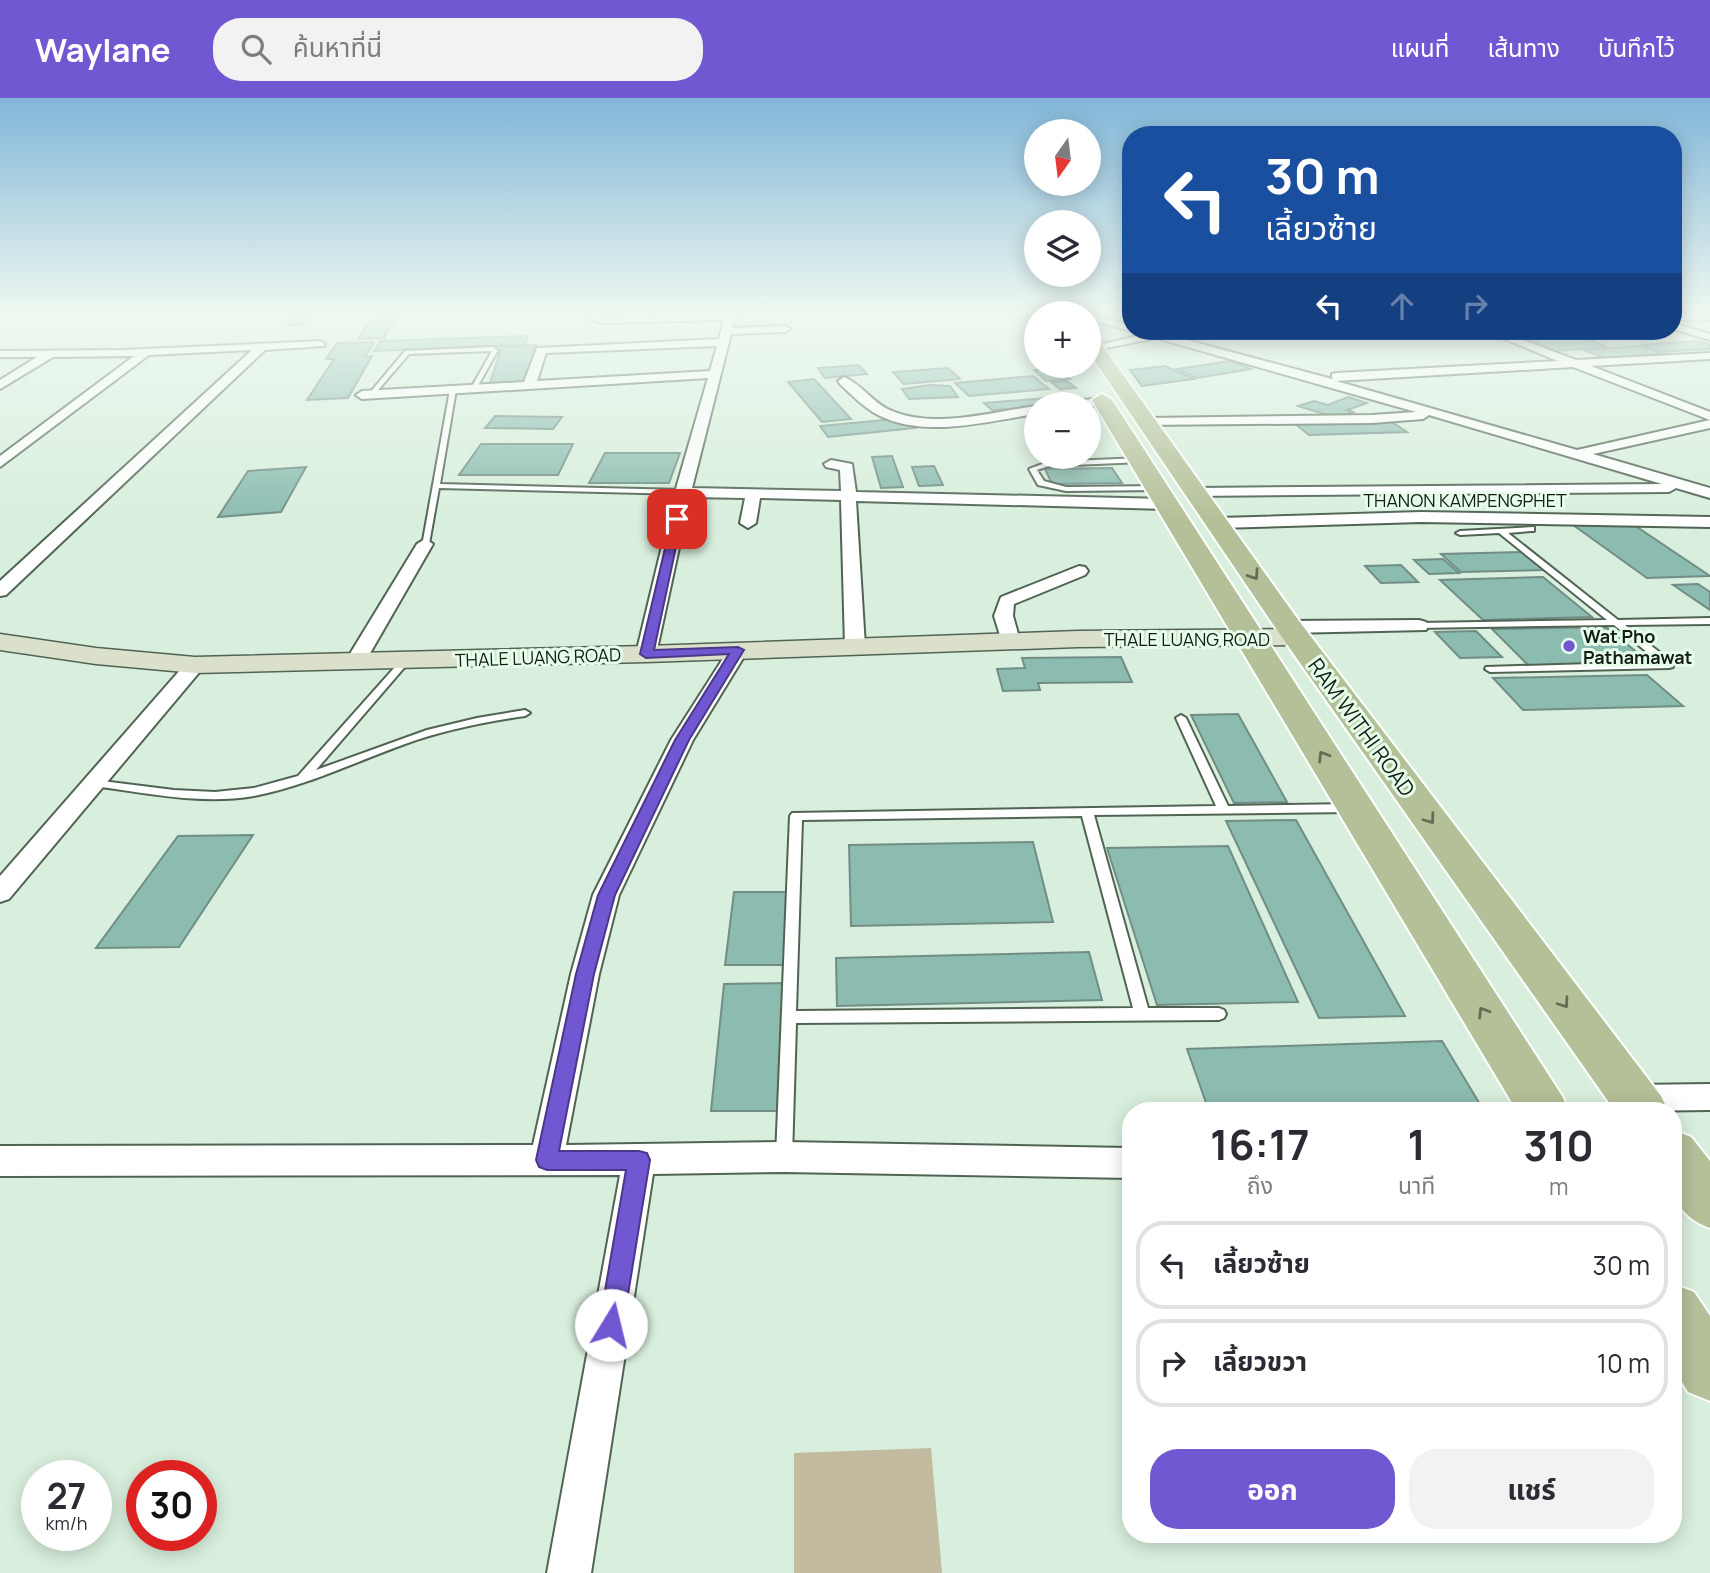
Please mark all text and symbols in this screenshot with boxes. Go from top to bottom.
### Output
search box [213,18,703,81]
text: Waylane [35,27,171,72]
text: ค้นหาที่นี่ [293,29,382,65]
icon: search [237,30,275,68]
text: แผนที่ [1391,31,1449,64]
text: เส้นทาง [1487,31,1560,64]
text: บันทึกไว้ [1598,31,1675,64]
north arrow [1024,119,1101,196]
map controls [1024,119,1101,469]
text: 30 m [1265,142,1380,209]
icon: left [1150,154,1241,245]
text: เลี้ยวซ้าย [1265,206,1377,250]
button: layers [1024,210,1101,287]
icon: left [1310,287,1348,325]
icon: ahead [1383,287,1421,325]
icon: right [1456,287,1494,325]
button: + [1024,301,1101,378]
button: − [1024,392,1101,469]
street label: THANON KAMPENGPHET [1363,488,1567,512]
pin [647,489,707,549]
icon: arrive [658,500,696,538]
one-way arrow [1246,567,1258,580]
place label: Wat Pho Pathamawat [1583,624,1692,669]
street label: THALE LUANG ROAD [1104,627,1270,651]
marker: Wat Pho Pathamawat [1561,638,1577,654]
street label: THALE LUANG ROAD [454,642,622,672]
street label: RAM WITHI ROAD [1302,652,1422,802]
one-way arrow [1319,751,1332,764]
one-way arrow [1421,811,1434,824]
one-way arrow [1555,995,1568,1008]
one-way arrow [1478,1006,1491,1019]
text: 16:17 [1210,1115,1310,1173]
text: 1 [1407,1115,1426,1173]
text: 310 [1523,1116,1594,1174]
text: ถึง [1247,1169,1273,1201]
text: นาที [1398,1169,1435,1201]
text: m [1549,1170,1568,1202]
text: เลี้ยวซ้าย [1213,1245,1310,1281]
icon: left [1154,1246,1192,1284]
text: 30 m [1593,1247,1650,1283]
position arrow [574,1288,648,1362]
text: เลี้ยวขวา [1213,1343,1307,1379]
icon: right [1154,1344,1192,1382]
text: 10 m [1597,1345,1650,1381]
button: ออก [1150,1449,1395,1529]
button: แชร์ [1409,1449,1654,1529]
speed limit sign: 30 [126,1460,217,1551]
text: 27 [47,1472,86,1520]
text: km/h [46,1511,87,1535]

